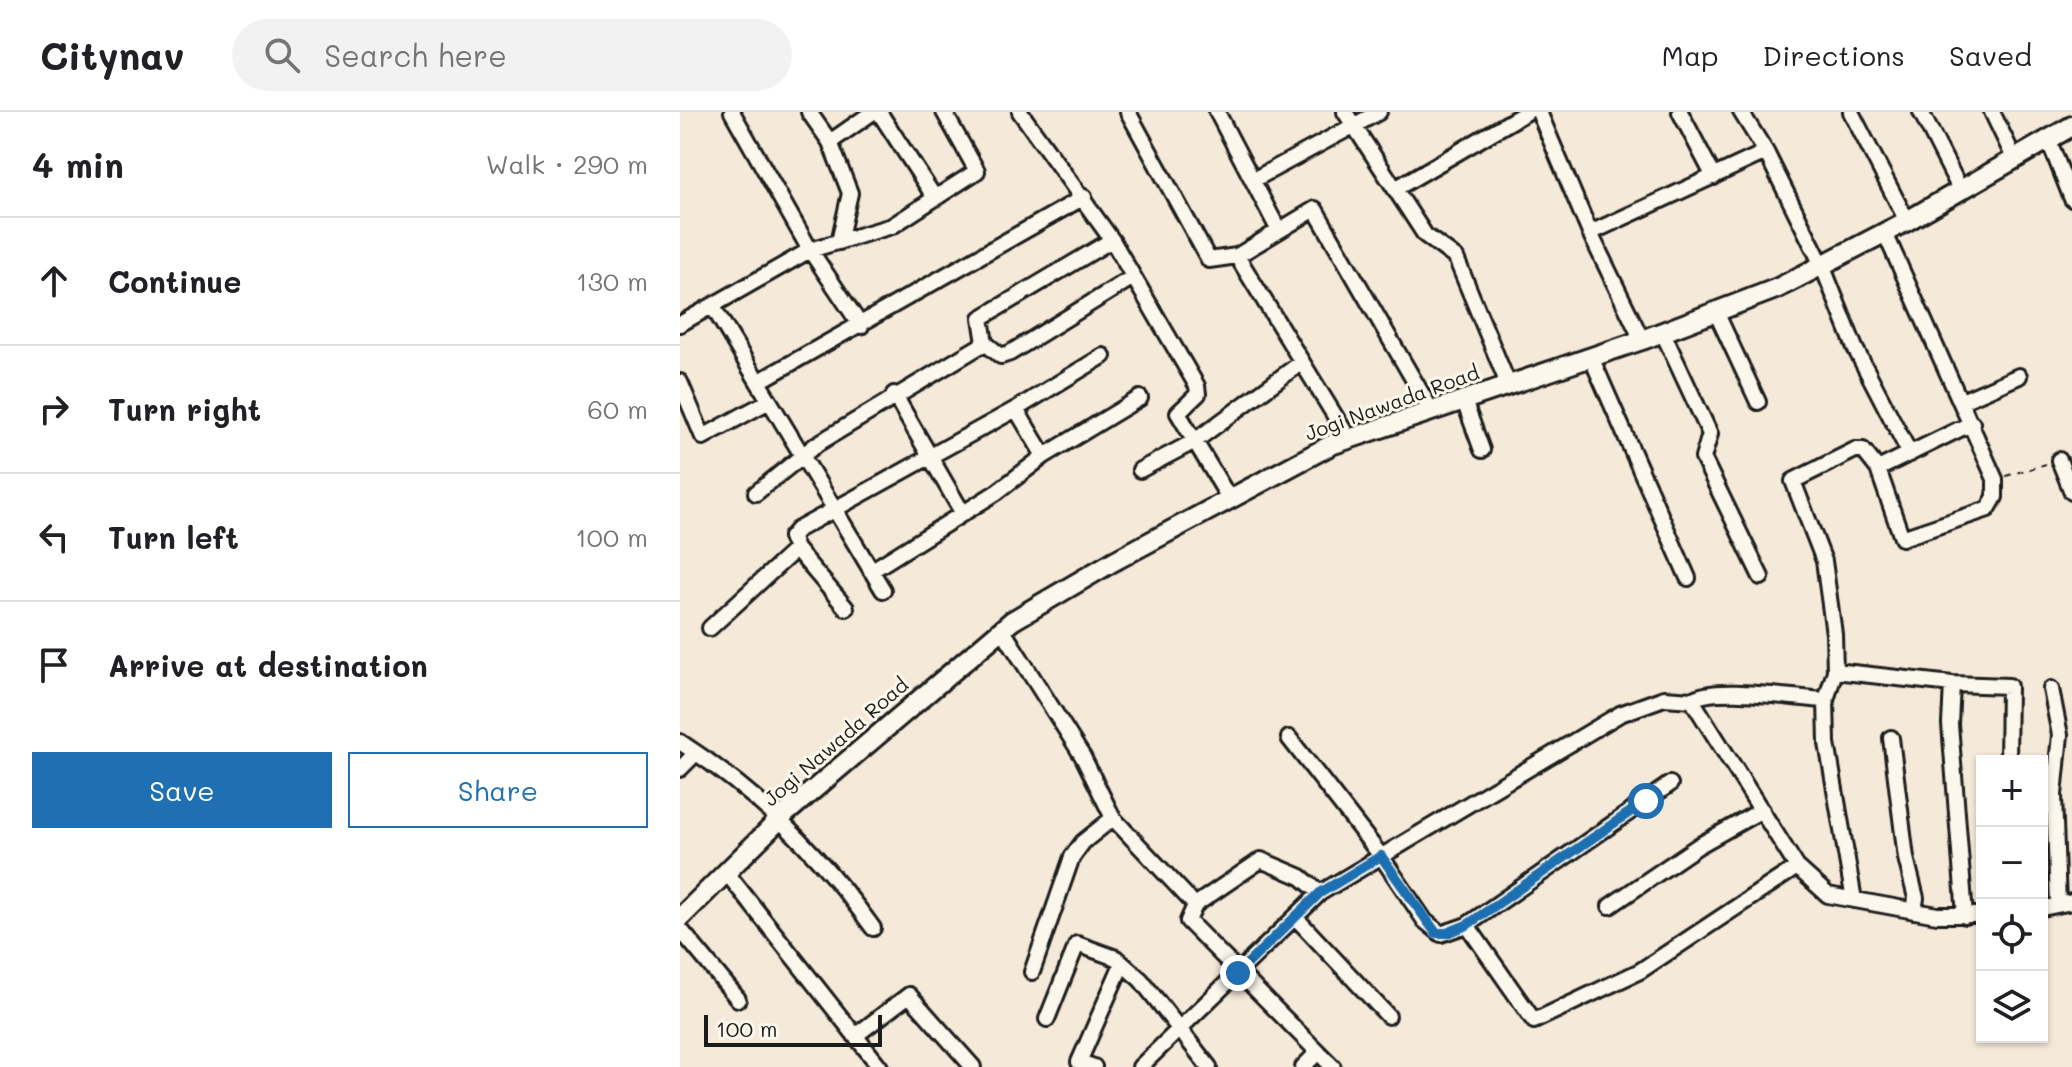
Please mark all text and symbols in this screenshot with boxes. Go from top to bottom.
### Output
search box [232,19,792,91]
text: Citynav [40,30,184,80]
icon: search [260,33,304,77]
text: Search here [324,35,507,75]
text: Map [1662,37,1719,73]
text: Directions [1763,37,1905,73]
text: Saved [1949,37,2032,73]
text: 4 min [32,142,124,187]
text: Walk · 290 m [486,147,648,181]
icon: ahead [32,259,76,303]
text: Continue [108,261,241,301]
text: 130 m [576,264,648,298]
street label: Jogi Nawada Road [1301,358,1482,446]
icon: right [32,387,76,431]
text: Turn right [108,389,261,429]
text: 60 m [587,392,648,426]
icon: left [32,515,76,559]
text: Turn left [108,517,239,557]
text: 100 m [575,520,648,554]
icon: arrive [32,643,76,687]
text: Arrive at destination [108,645,428,685]
street label: Jogi Nawada Road [758,671,913,811]
button: Save [32,752,332,828]
button: Share [348,752,648,828]
map controls [1976,755,2048,1043]
button: + [1976,755,2048,827]
route start [1628,783,1664,819]
button: − [1976,827,2048,899]
button: locate [1976,899,2048,971]
route end [1220,955,1256,991]
button: layers [1976,971,2048,1043]
scale bar [704,1011,882,1047]
text: 100 m [716,1014,778,1043]

